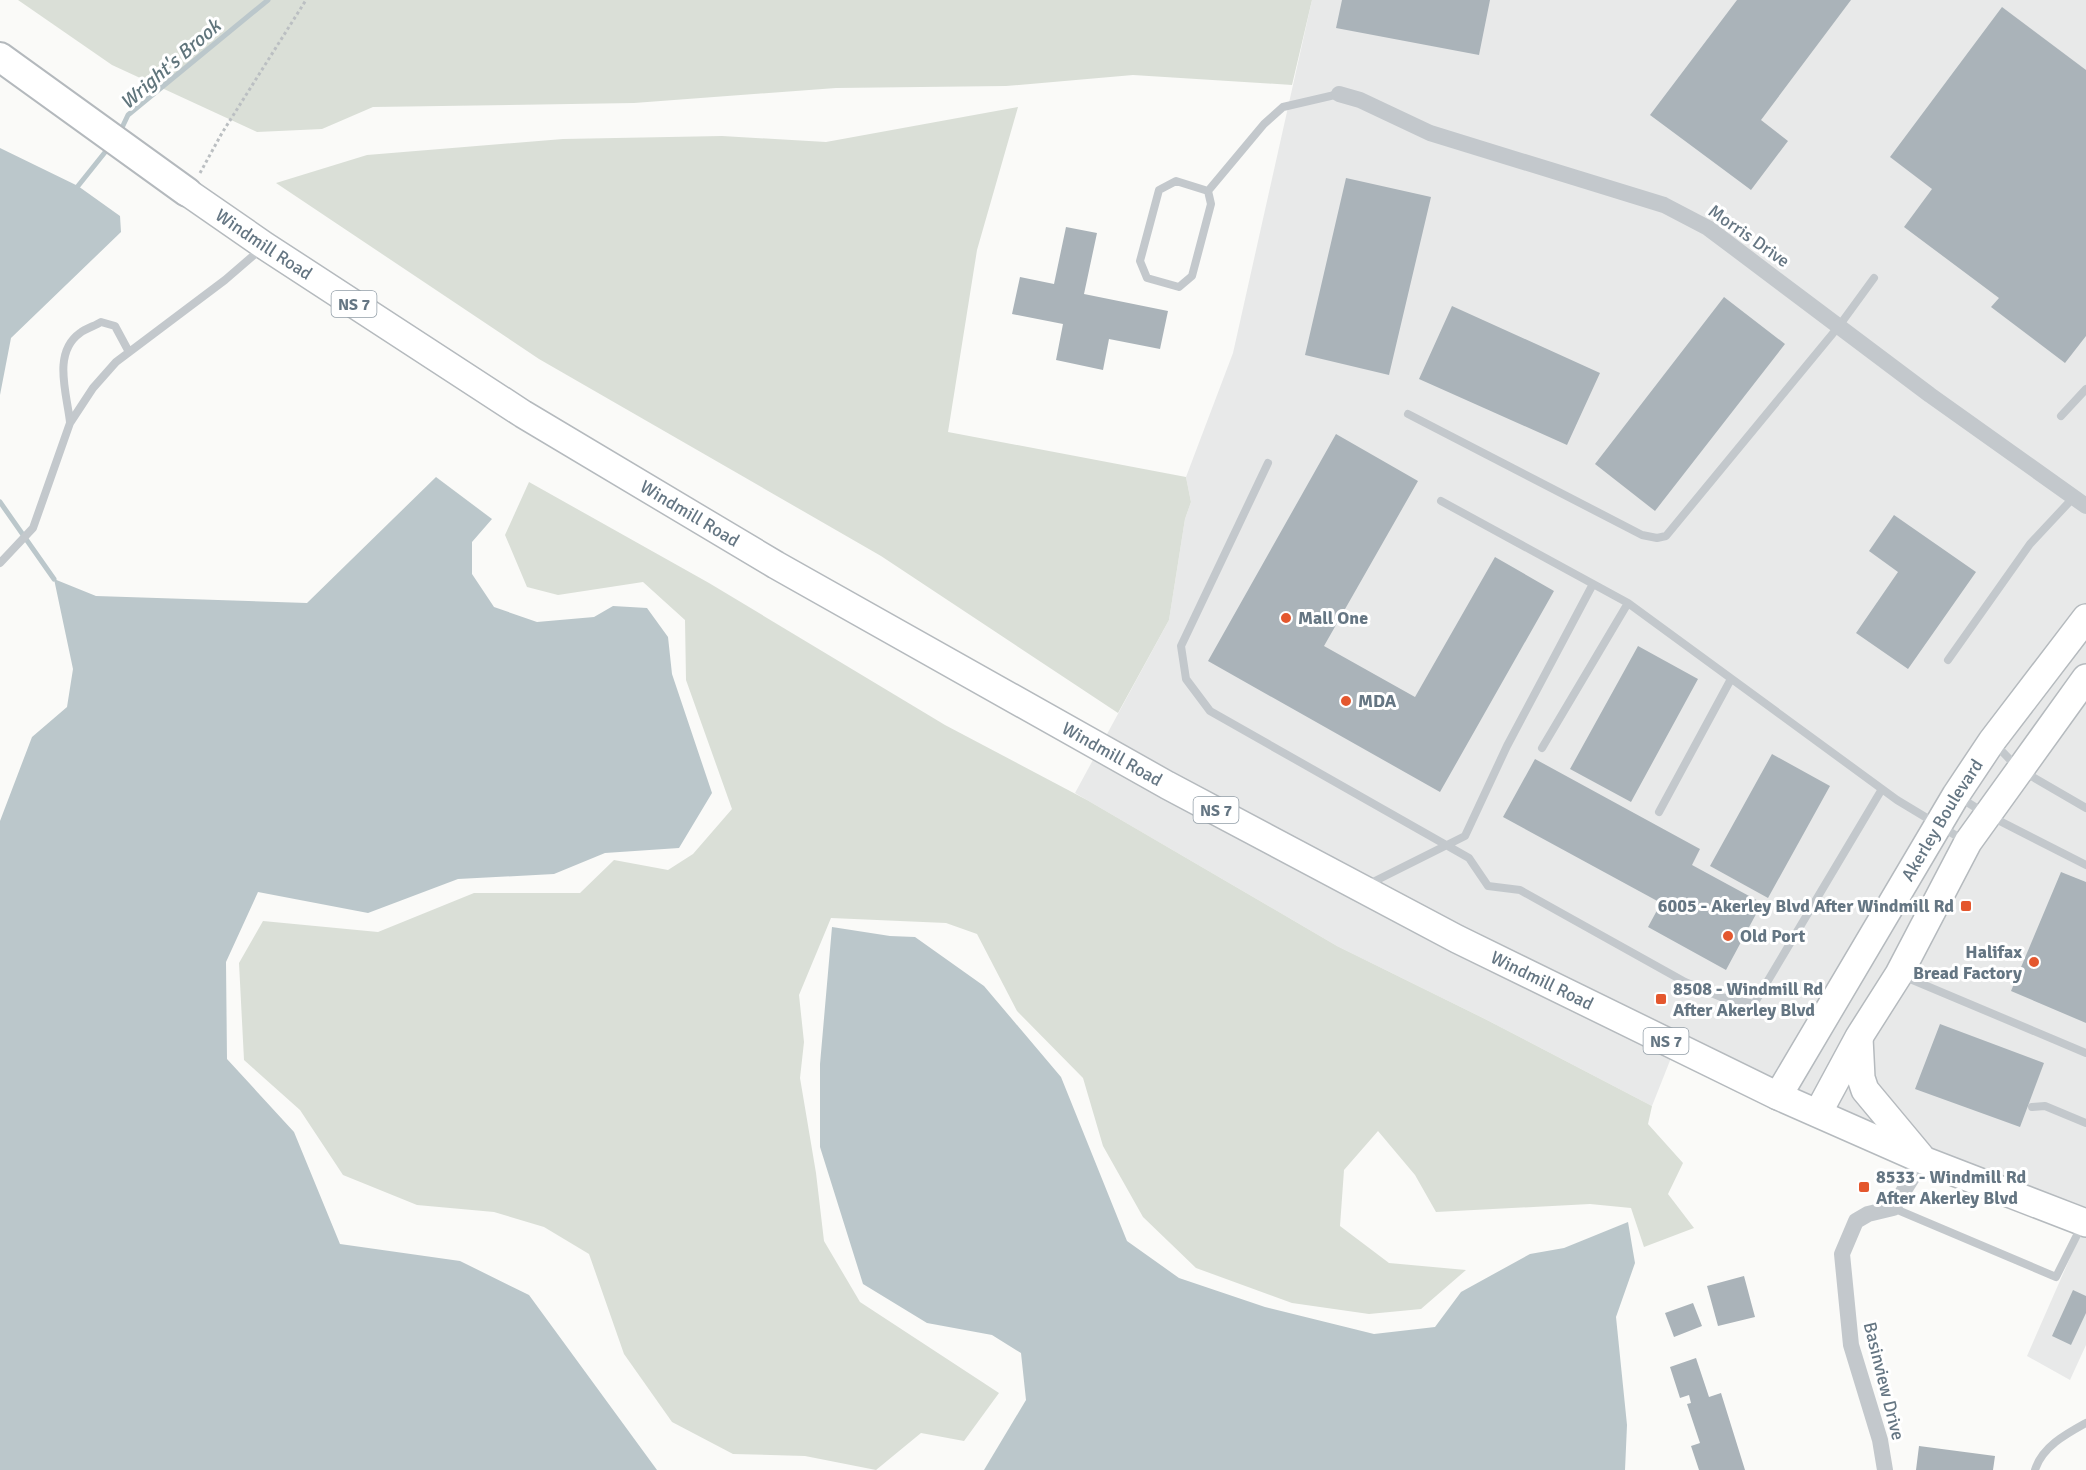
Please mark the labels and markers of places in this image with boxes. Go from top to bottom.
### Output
place label: Mall One [1298,607,1368,629]
marker: Mall One [1279,611,1293,625]
place label: MDA [1358,690,1397,712]
marker: MDA [1339,694,1353,708]
place label: 6005 - Akerley Blvd After Windmill Rd [1658,895,1954,917]
marker: 6005 - Akerley Blvd After Windmill Rd [1959,899,1973,913]
place label: Old Port [1740,925,1806,947]
marker: Old Port [1721,929,1735,943]
place label: Halifax Bread Factory [1913,941,2022,984]
marker: Halifax Bread Factory [2027,955,2041,969]
place label: 8508 - Windmill Rd After Akerley Blvd [1673,978,1824,1021]
marker: 8508 - Windmill Rd After Akerley Blvd [1654,992,1668,1006]
place label: 8533 - Windmill Rd After Akerley Blvd [1876,1166,2027,1209]
marker: 8533 - Windmill Rd After Akerley Blvd [1857,1180,1871,1194]

